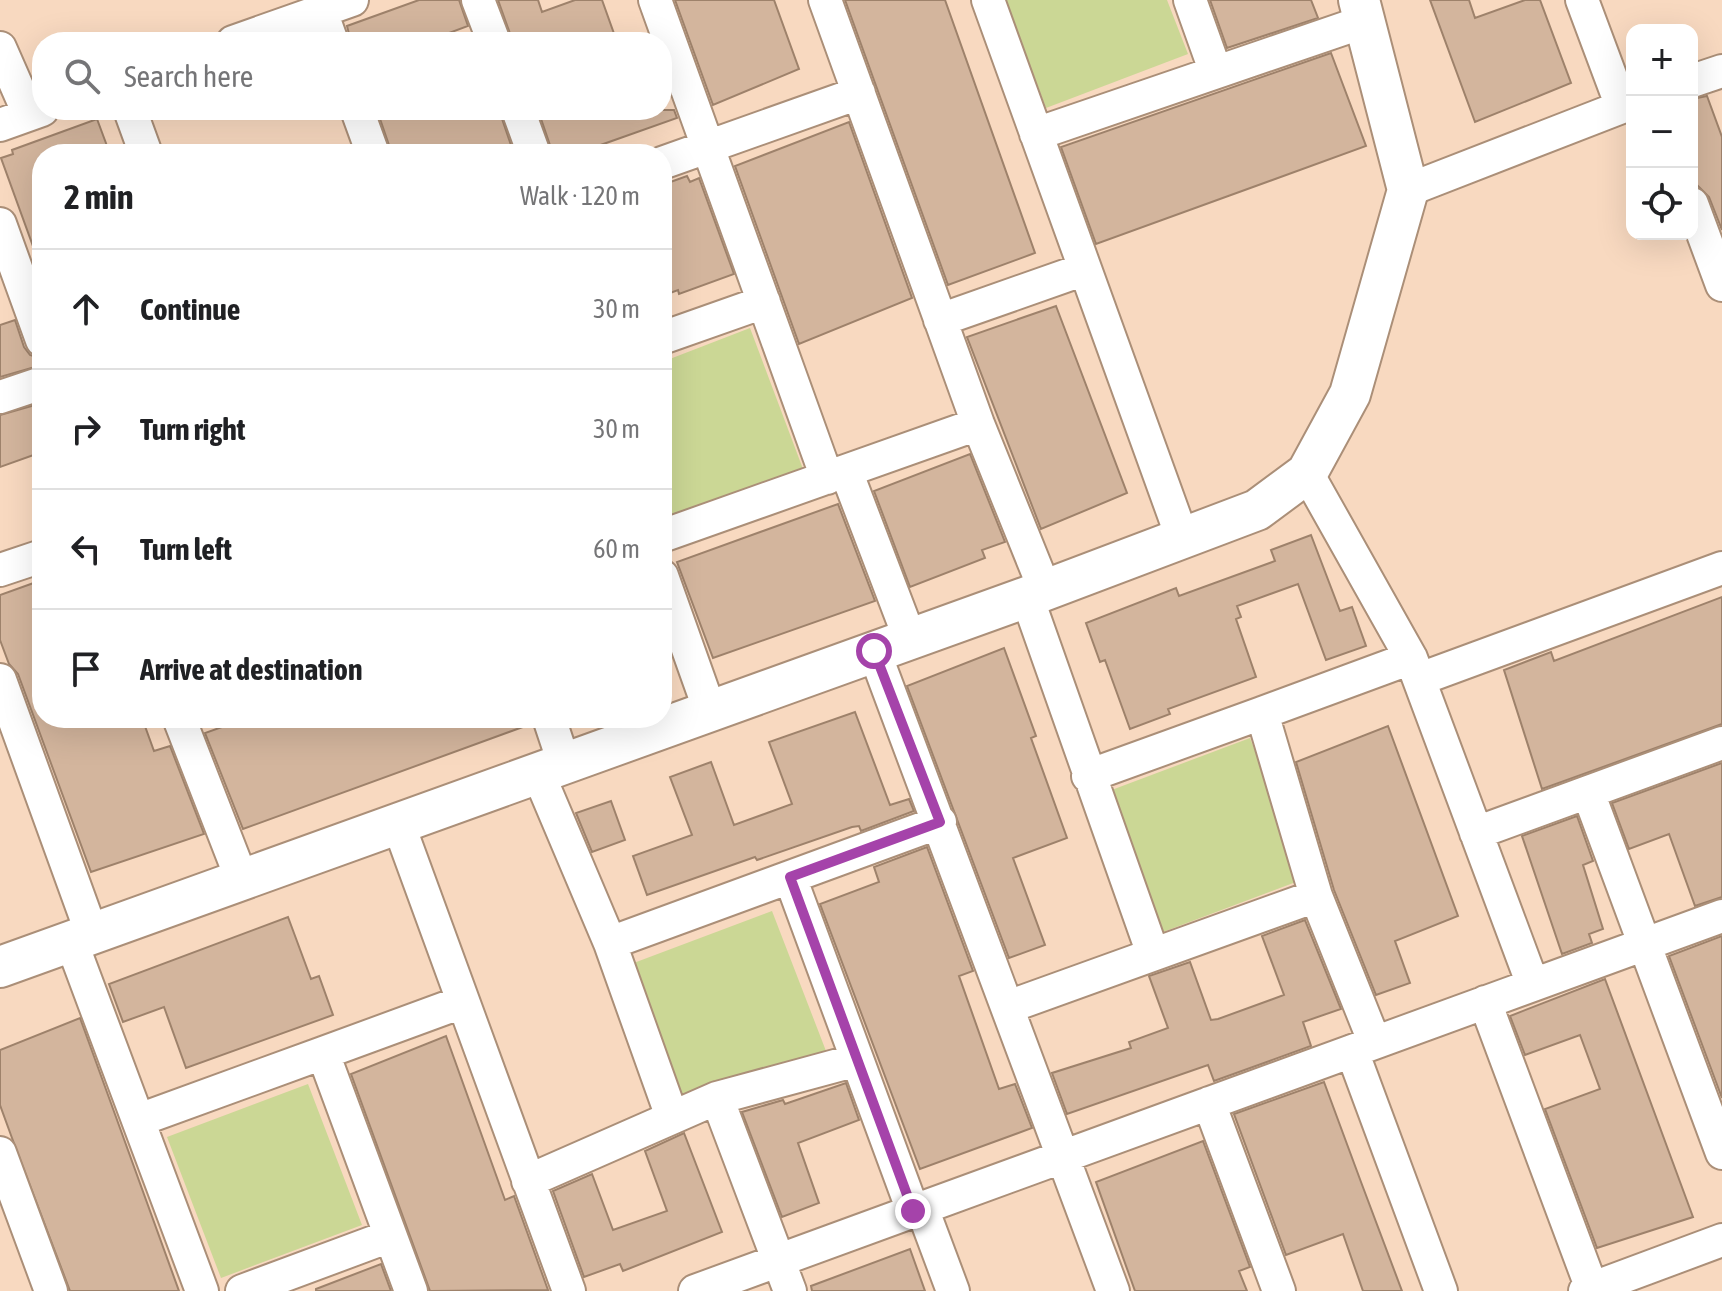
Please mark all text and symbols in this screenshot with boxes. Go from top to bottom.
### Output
map controls [1626,24,1698,240]
button: + [1626,24,1698,96]
search box [32,32,672,120]
icon: search [60,54,104,98]
text: Search here [124,59,253,93]
button: − [1626,96,1698,168]
button: locate [1626,168,1698,240]
text: 2 min [64,177,133,216]
text: Walk · 120 m [520,181,640,211]
icon: ahead [64,287,108,331]
text: Continue [140,292,240,326]
text: 30 m [593,294,640,324]
icon: right [64,407,108,451]
text: Turn right [140,412,246,446]
text: 30 m [593,414,640,444]
icon: left [64,527,108,571]
text: Turn left [140,532,232,566]
text: 60 m [593,534,640,564]
route start [856,633,892,669]
icon: arrive [64,647,108,691]
text: Arrive at destination [140,652,362,686]
route end [895,1193,931,1229]

